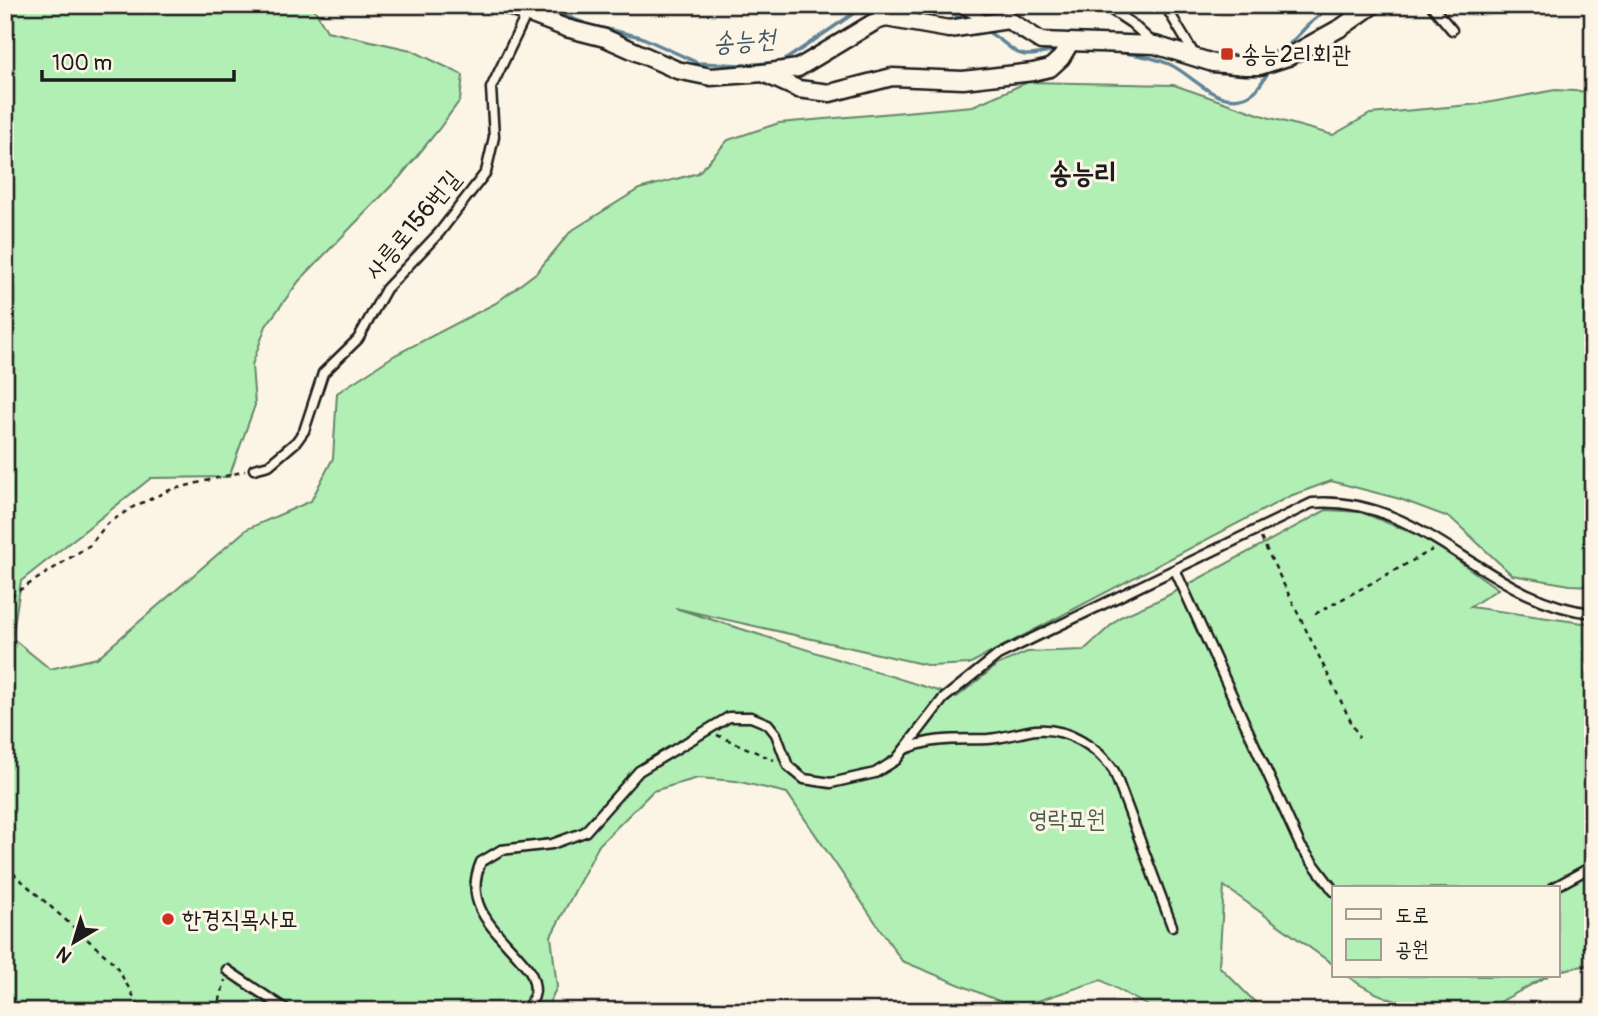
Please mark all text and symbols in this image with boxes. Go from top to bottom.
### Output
water label: 송능천 [712,23,779,59]
scale bar [42,38,234,82]
place label: 송능2리회관 [1241,40,1351,69]
marker: 송능2리회관 [1219,46,1235,62]
text: 100 m [52,50,112,77]
district label: 송능리 [1049,156,1117,191]
street label: 사릉로156번길 [359,165,467,285]
park label: 영락묘원 [1028,805,1106,834]
legend [1332,886,1560,978]
text: 도로 [1395,902,1429,929]
place label: 한경직목사묘 [182,905,298,934]
north arrow [38,908,108,978]
marker: 한경직목사묘 [160,911,176,927]
text: 공원 [1395,936,1429,963]
text: N [52,941,77,968]

